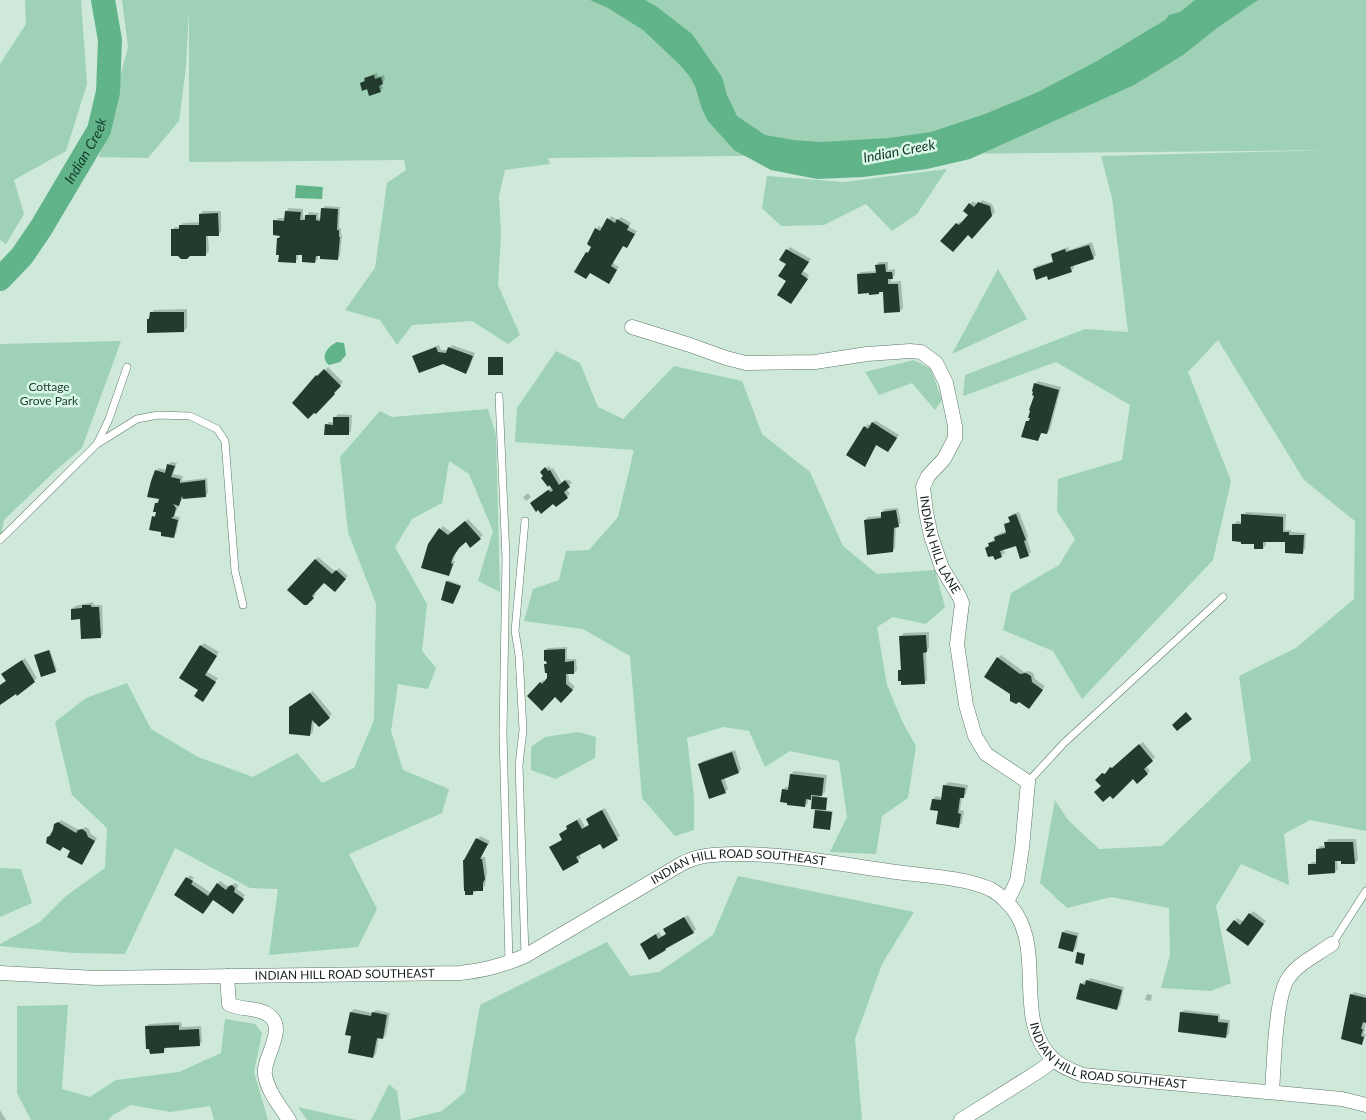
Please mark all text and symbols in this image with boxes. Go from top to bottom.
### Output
water label: Indian Creek [60,116,110,187]
water label: Indian Creek [862,135,937,166]
park label: Cottage Grove Park [20,379,79,408]
street label: INDIAN HILL LANE [917,495,964,596]
street label: INDIAN HILL ROAD SOUTHEAST [648,846,827,887]
street label: INDIAN HILL ROAD SOUTHEAST [255,965,435,983]
street label: INDIAN HILL ROAD SOUTHEAST [1027,1021,1187,1092]

